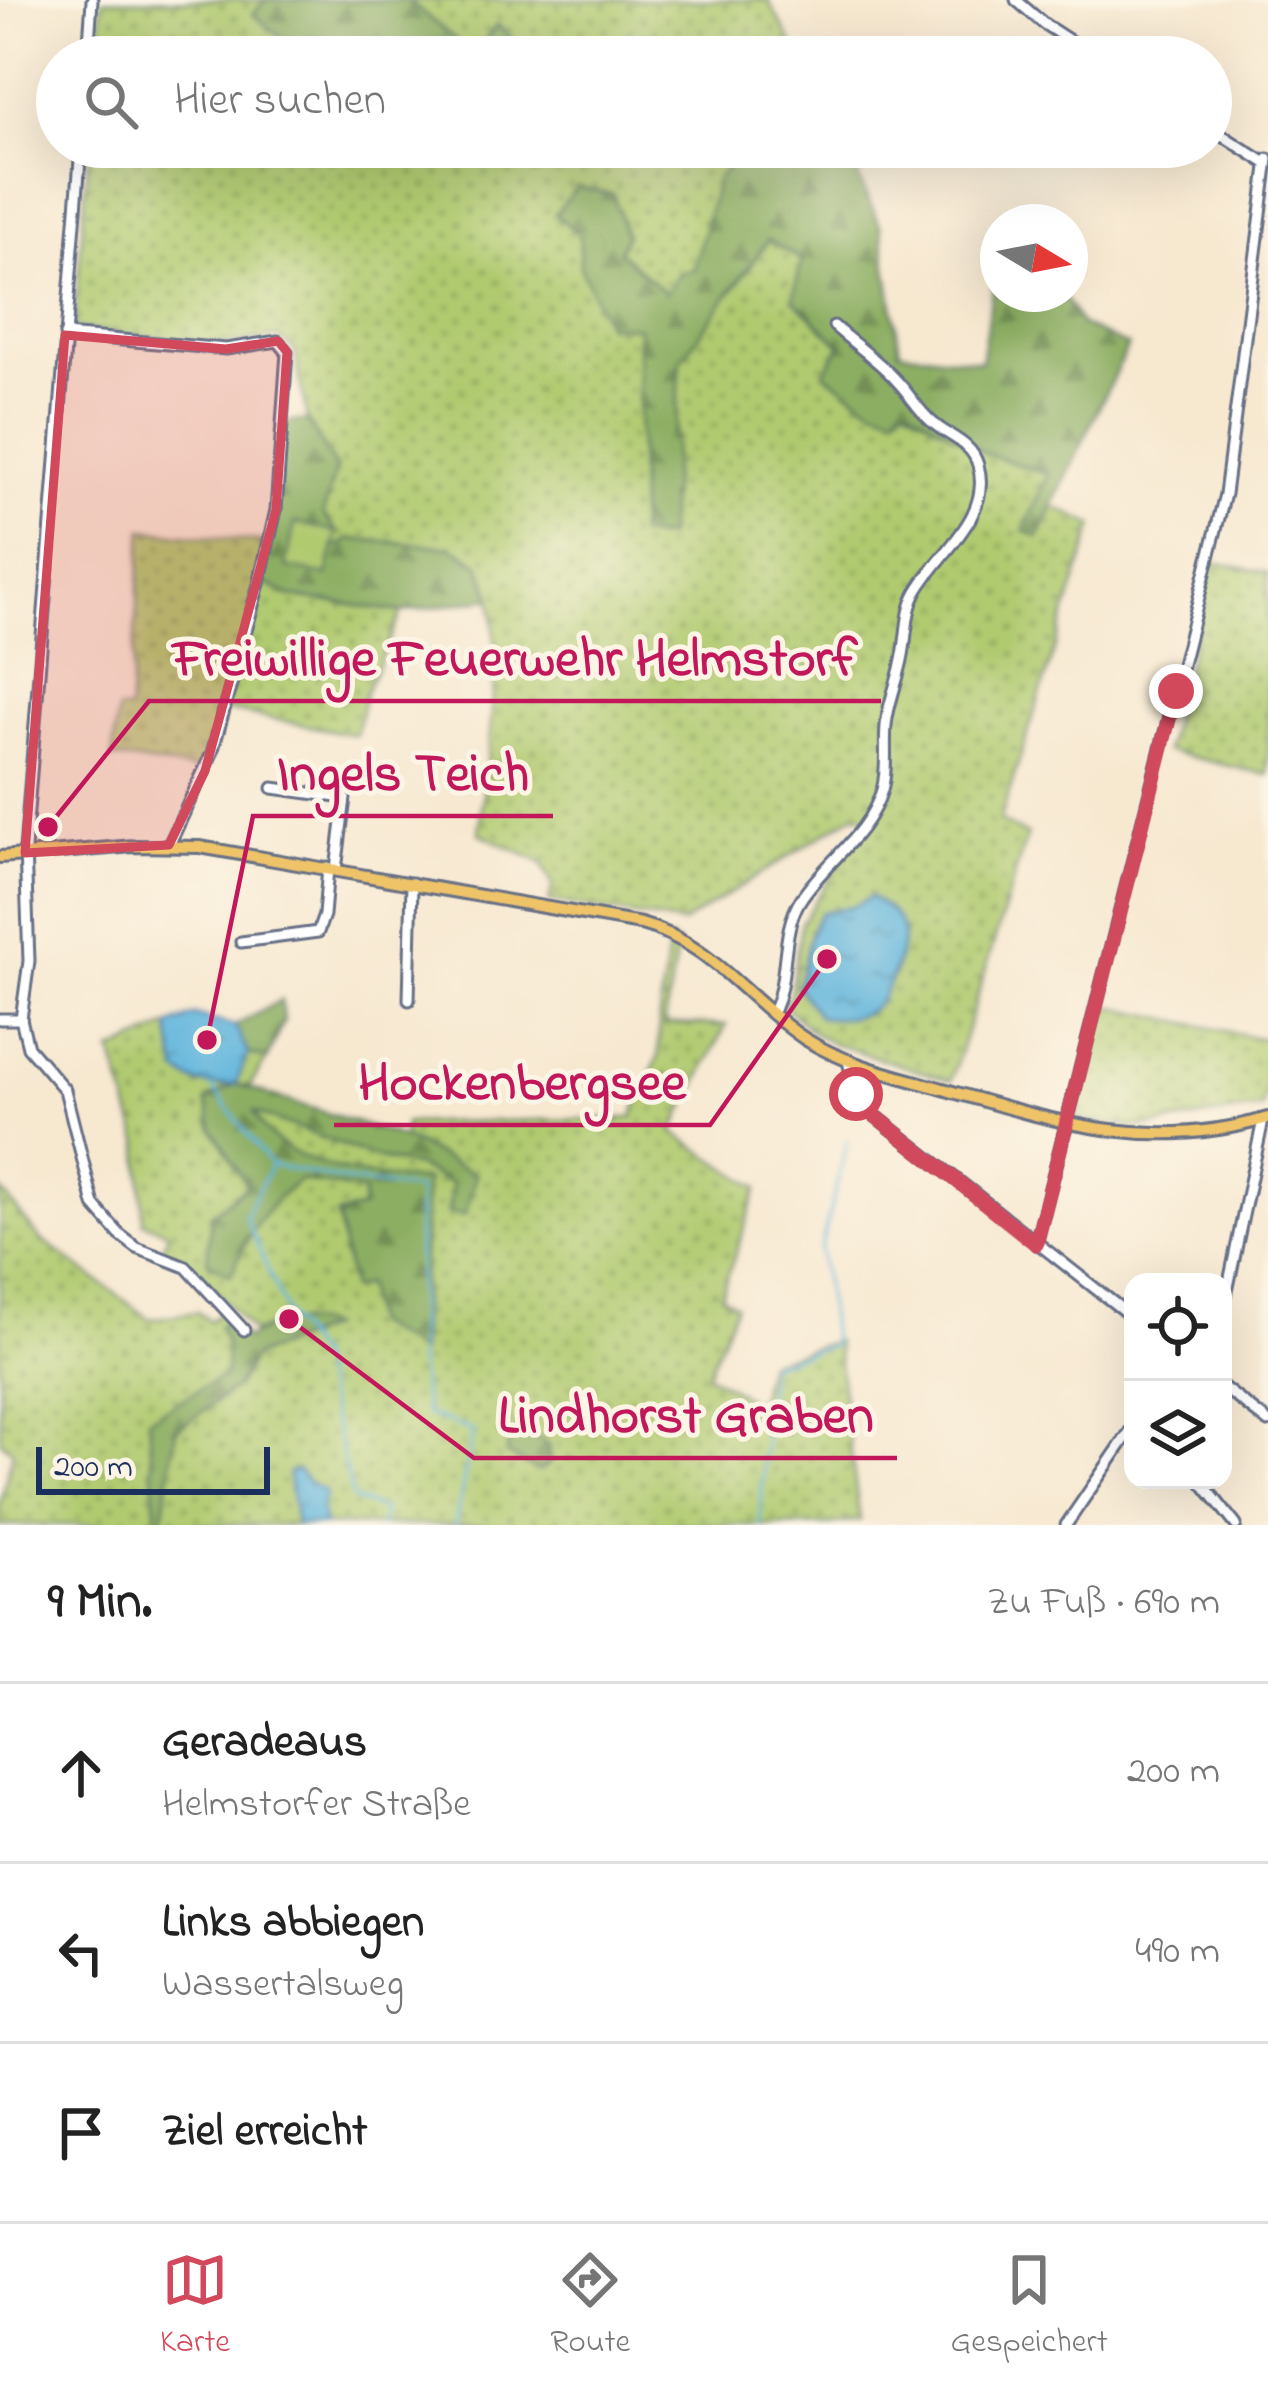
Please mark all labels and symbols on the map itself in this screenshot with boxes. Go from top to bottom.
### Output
north arrow [980,204,1088,312]
callout: Freiwillige Feuerwehr Helmstorf [149,611,881,701]
text: Freiwillige Feuerwehr Helmstorf [171,623,858,703]
route end [1149,664,1203,718]
callout: Ingels Teich [253,726,553,816]
text: Ingels Teich [277,738,529,818]
callout: Hockenbergsee [334,1035,710,1125]
text: Hockenbergsee [358,1047,688,1127]
route start [829,1067,883,1121]
callout: Lindhorst Graben [474,1368,897,1458]
text: Lindhorst Graben [498,1380,874,1458]
scale bar [36,1441,270,1494]

